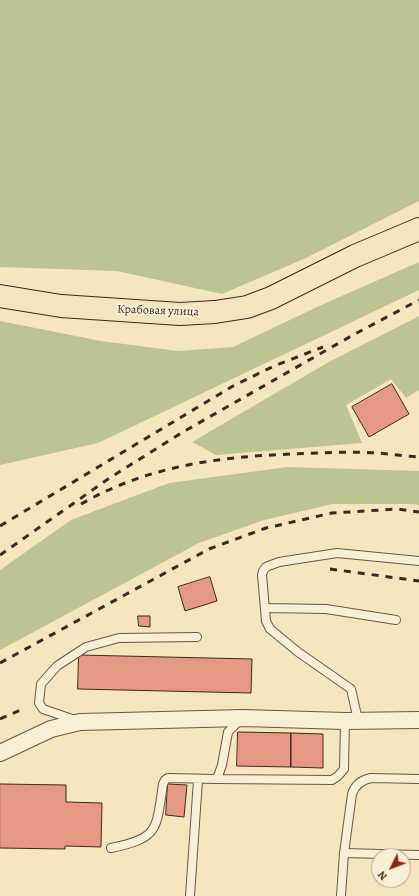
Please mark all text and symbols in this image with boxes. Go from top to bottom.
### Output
street label: Крабовая улица [117,302,199,320]
north arrow [371,848,411,888]
text: N [374,868,391,884]

